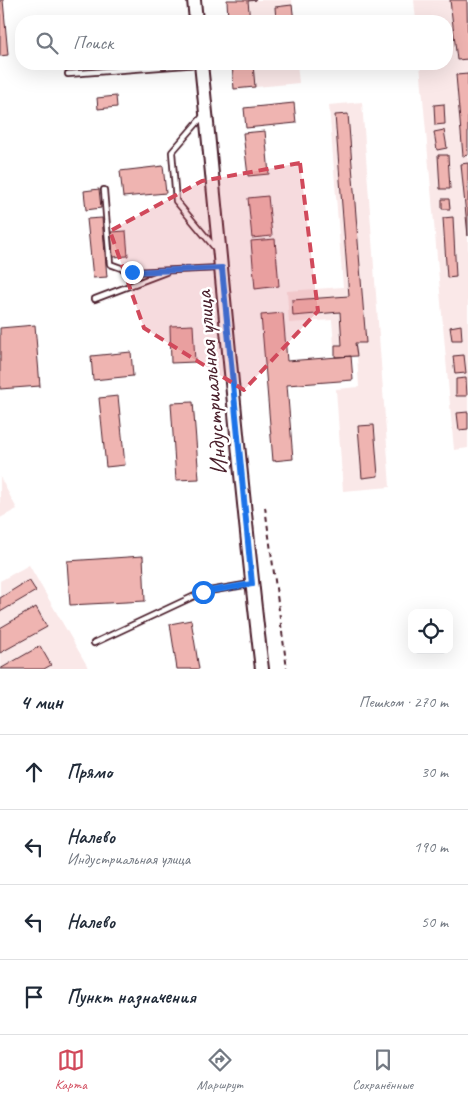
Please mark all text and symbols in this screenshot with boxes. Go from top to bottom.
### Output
search box [15,15,453,70]
icon: search [33,29,61,57]
text: Поиск [73,31,113,55]
route end [121,261,144,284]
street label: Индустриальная улица [188,288,234,476]
route start [192,581,215,604]
map controls [408,609,453,654]
button: locate [408,609,453,654]
text: 4 мин [20,689,63,715]
text: Пешком · 270 m [359,692,448,712]
icon: ahead [20,758,48,786]
text: Прямо [67,760,112,784]
text: 30 m [421,762,448,782]
text: Налево [67,825,115,849]
icon: left [20,833,48,861]
text: 190 m [414,837,448,857]
text: Индустриальная улица [67,849,190,869]
icon: left [20,908,48,936]
text: Налево [67,910,115,934]
text: 50 m [421,912,448,932]
icon: arrive [20,983,48,1011]
text: Пункт назначения [67,985,196,1009]
tab: Карта [55,1046,87,1093]
tab: Маршрут [197,1046,243,1093]
tab: Сохранённые [352,1046,413,1093]

